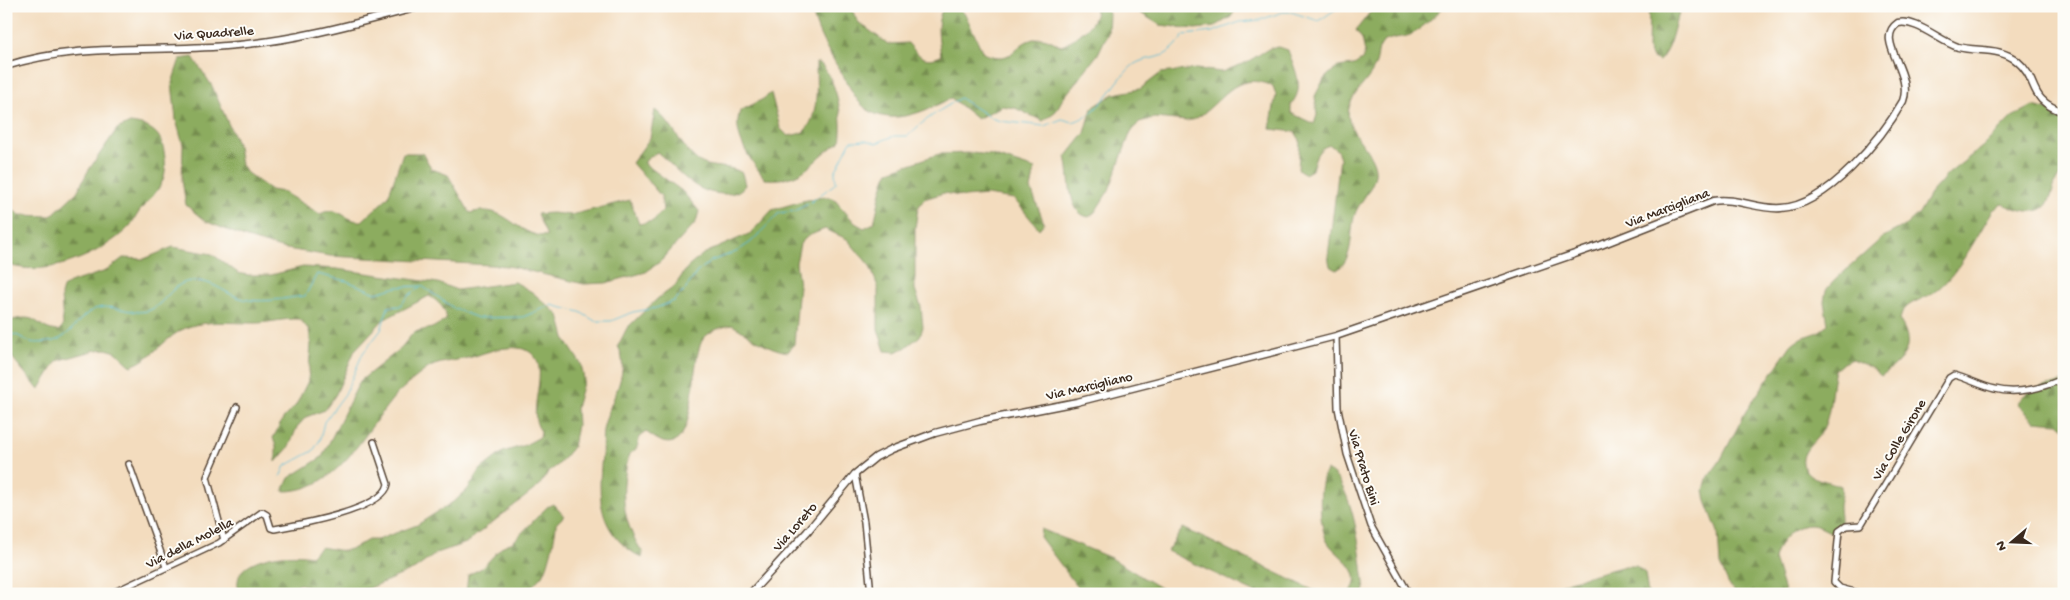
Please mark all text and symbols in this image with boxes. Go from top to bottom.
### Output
street label: Via Quadrelle [173,23,255,46]
street label: Via Marcigliana [1623,185,1713,233]
street label: Via Marcigliano [1044,369,1134,406]
street label: Via Colle Girone [1869,396,1931,485]
street label: Via Prato Bini [1343,427,1382,508]
street label: Via Loreto [769,500,822,556]
street label: Via della Molella [143,514,238,574]
north arrow [1988,518,2038,568]
text: N [1993,538,2012,553]

